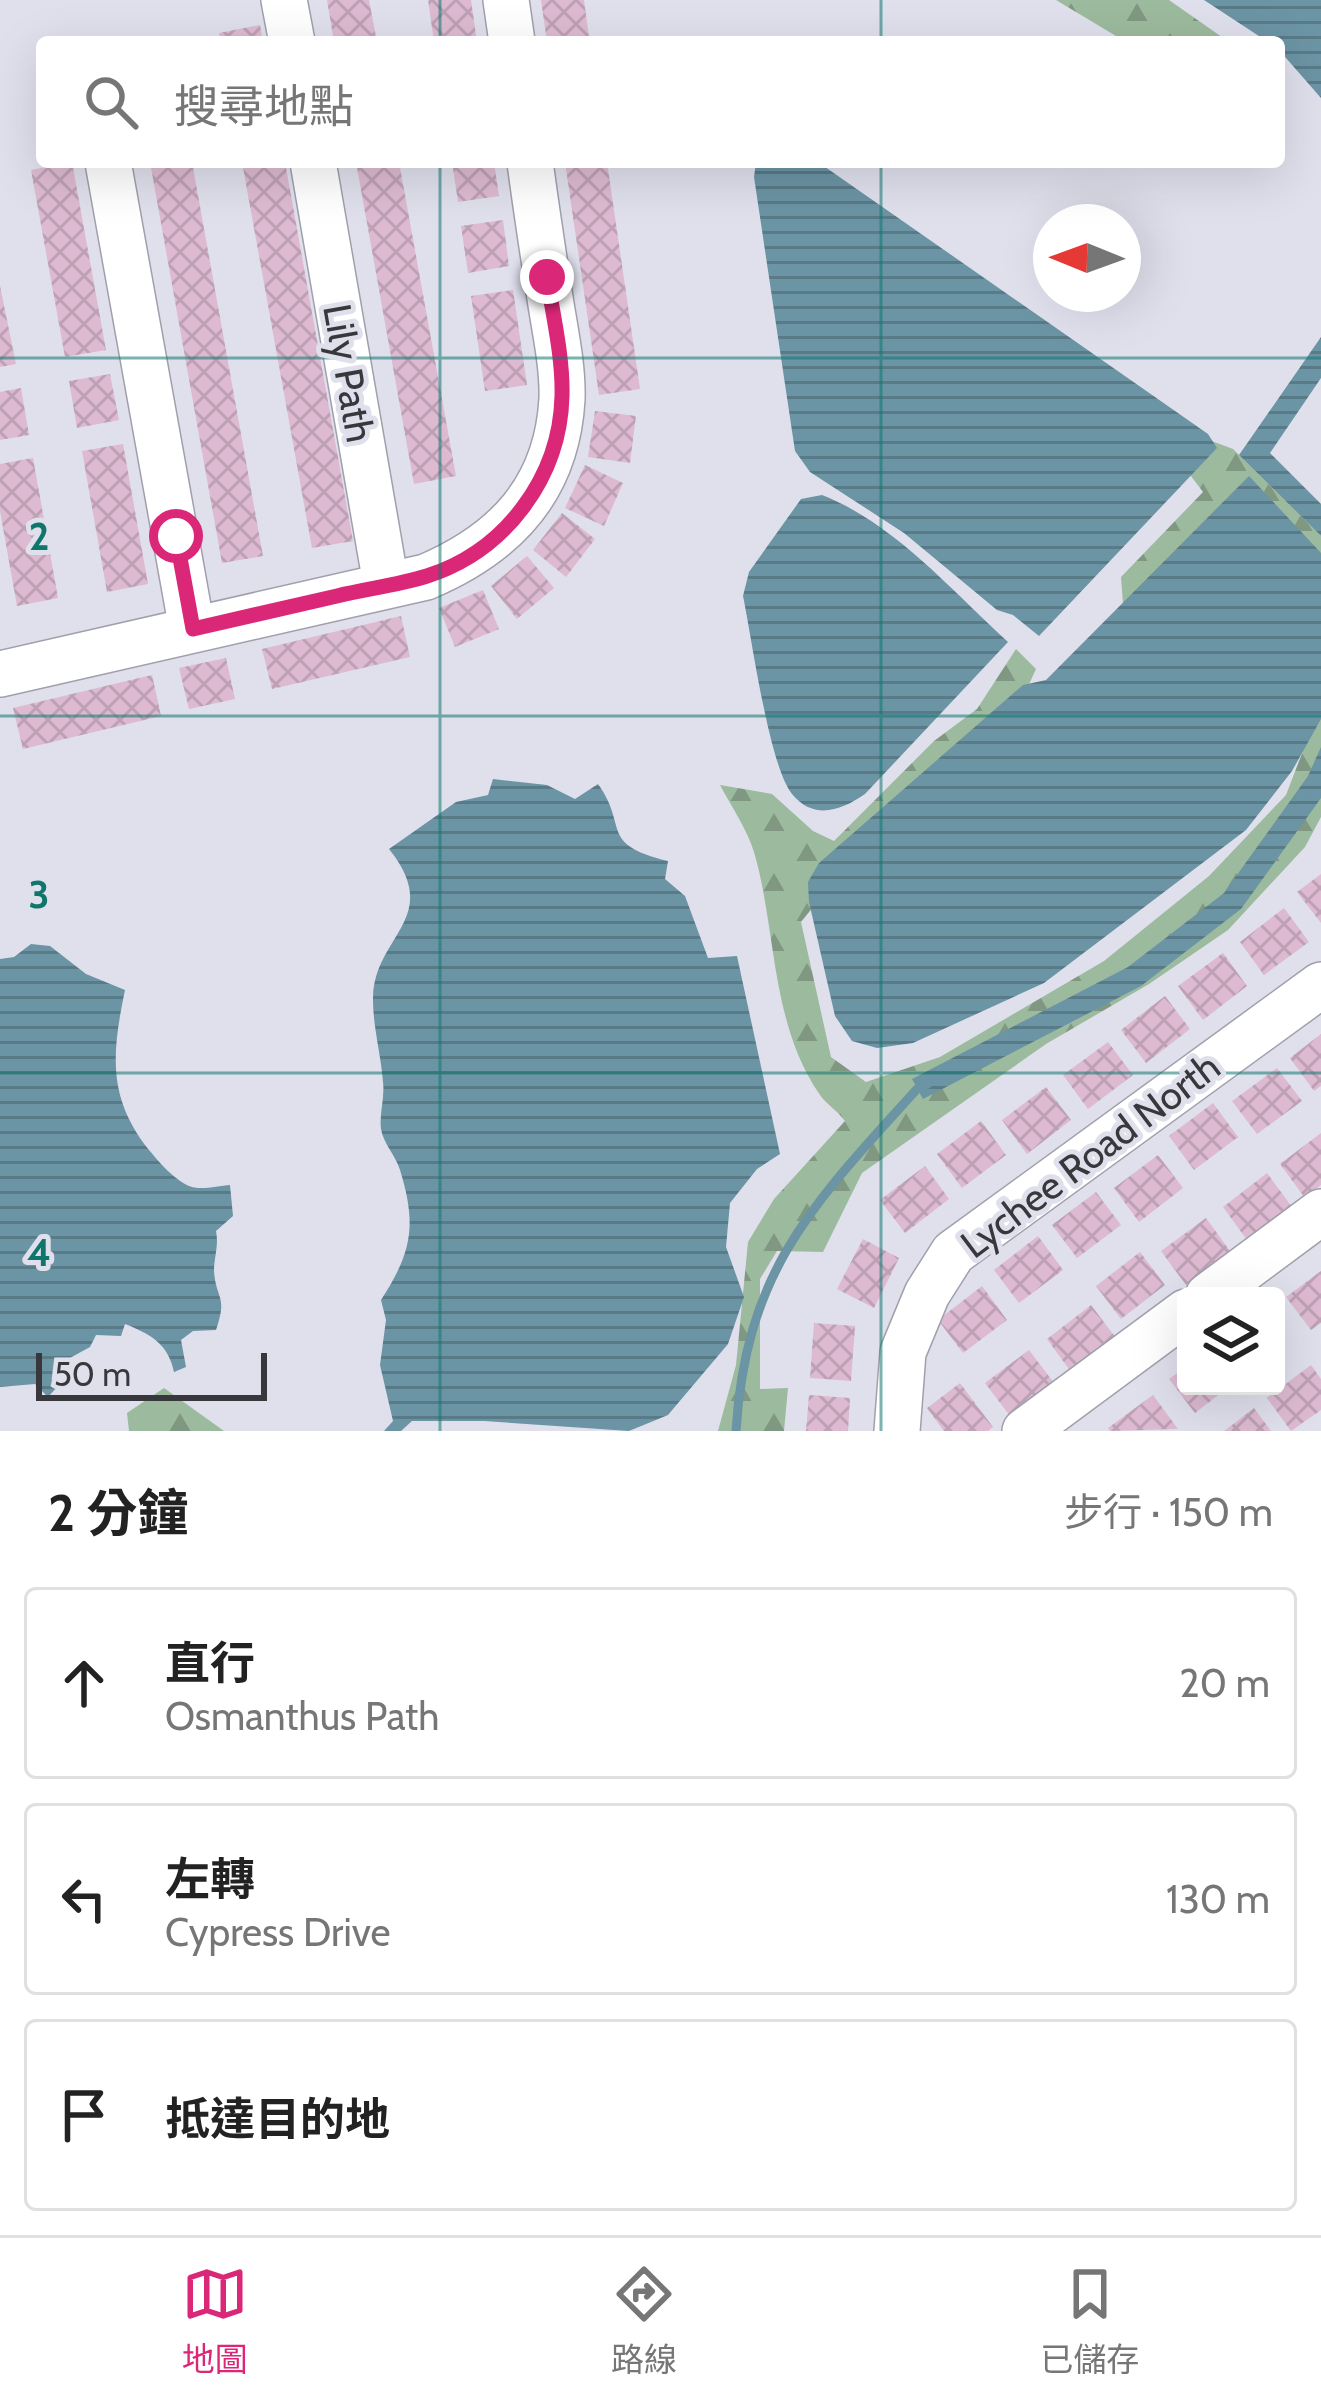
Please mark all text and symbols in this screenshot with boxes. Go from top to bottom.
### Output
search box [36,36,1285,168]
icon: search [78,69,144,135]
text: 搜尋地點 [174,79,354,133]
north arrow [1033,204,1141,312]
route end [520,250,574,304]
street label: Lily Path [313,300,385,446]
route start [149,509,203,563]
text: 2 [29,512,49,560]
text: 3 [28,870,50,918]
street label: Lychee Road North [951,1042,1229,1268]
text: 4 [27,1228,51,1276]
map controls [1177,1287,1285,1395]
button: layers [1177,1287,1285,1395]
scale bar [36,1347,267,1400]
text: 50 m [54,1354,131,1394]
text: 2 分鐘 [48,1482,188,1544]
text: 步行 · 150 m [1064,1488,1273,1536]
text: 直行 [165,1636,255,1690]
icon: ahead [51,1650,117,1716]
text: 20 m [1179,1659,1270,1707]
text: Osmanthus Path [165,1692,439,1740]
text: 左轉 [165,1852,255,1906]
icon: left [51,1866,117,1932]
text: 130 m [1166,1875,1270,1923]
text: Cypress Drive [165,1908,391,1956]
icon: arrive [51,2082,117,2148]
text: 抵達目的地 [165,2092,390,2146]
tab: 地圖 [182,2261,248,2381]
tab: 路線 [611,2261,677,2381]
tab: 已儲存 [1040,2261,1139,2381]

